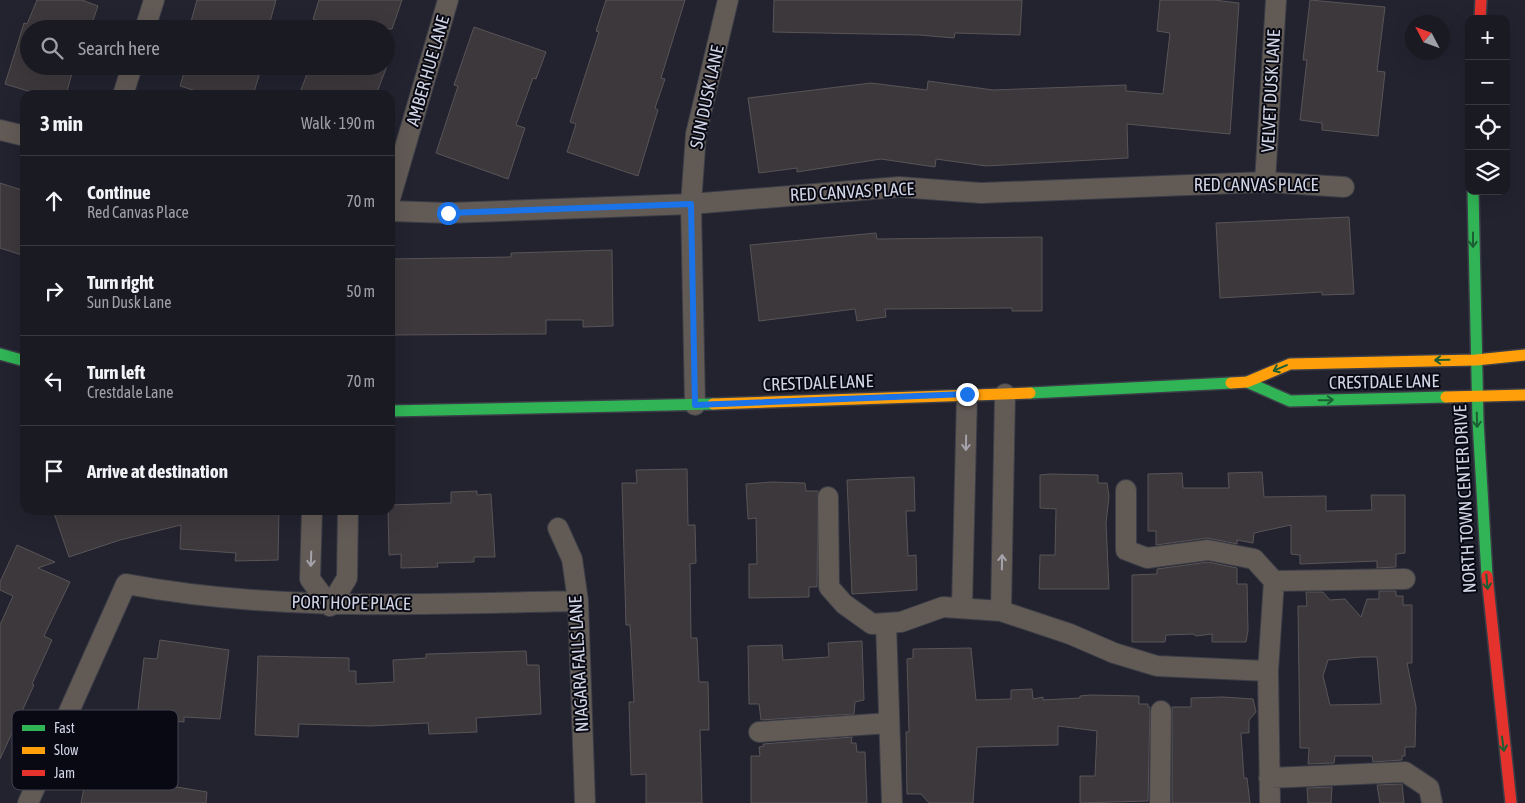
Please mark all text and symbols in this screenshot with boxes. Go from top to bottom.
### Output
street label: AMBER HUE LANE [402,13,453,128]
north arrow [1405,15,1450,60]
map controls [1465,15,1510,195]
button: + [1465,15,1510,60]
search box [20,20,395,75]
street label: VELVET DUSK LANE [1257,29,1284,153]
icon: search [38,34,66,62]
text: Search here [78,37,160,59]
street label: SUN DUSK LANE [685,43,728,150]
button: − [1465,60,1510,105]
button: locate [1465,105,1510,150]
text: 3 min [40,111,83,135]
text: Walk · 190 m [301,114,375,132]
button: layers [1465,150,1510,195]
street label: RED CANVAS PLACE [1194,174,1319,195]
street label: RED CANVAS PLACE [789,178,915,205]
text: Continue [87,181,151,203]
icon: ahead [40,187,68,215]
text: 70 m [346,192,375,210]
route start [437,202,460,225]
text: Red Canvas Place [87,203,189,221]
one-way arrow [1468,232,1478,248]
text: Turn right [87,271,154,293]
icon: right [40,277,68,305]
text: 50 m [346,282,375,300]
text: Sun Dusk Lane [87,293,172,311]
one-way arrow [1434,356,1450,365]
text: Turn left [87,361,145,383]
one-way arrow [1273,363,1288,373]
icon: left [40,367,68,395]
street label: CRESTDALE LANE [762,370,874,395]
street label: CRESTDALE LANE [1329,370,1440,393]
text: 70 m [346,372,375,390]
text: Crestdale Lane [87,383,174,401]
route end [956,383,979,406]
one-way arrow [1318,395,1334,405]
street label: NORTH TOWN CENTER DRIVE [1449,404,1480,594]
one-way arrow [1473,412,1482,428]
one-way arrow [961,434,971,451]
icon: arrive [40,457,68,485]
text: Arrive at destination [87,460,228,482]
one-way arrow [306,550,315,566]
one-way arrow [997,554,1006,570]
one-way arrow [1482,574,1491,590]
street label: PORT HOPE PLACE [291,591,411,614]
street label: NIAGARA FALLS LANE [564,595,593,733]
legend [12,710,178,790]
text: Fast [54,720,75,736]
one-way arrow [1498,735,1508,751]
text: Slow [54,742,79,758]
text: Jam [54,765,75,781]

